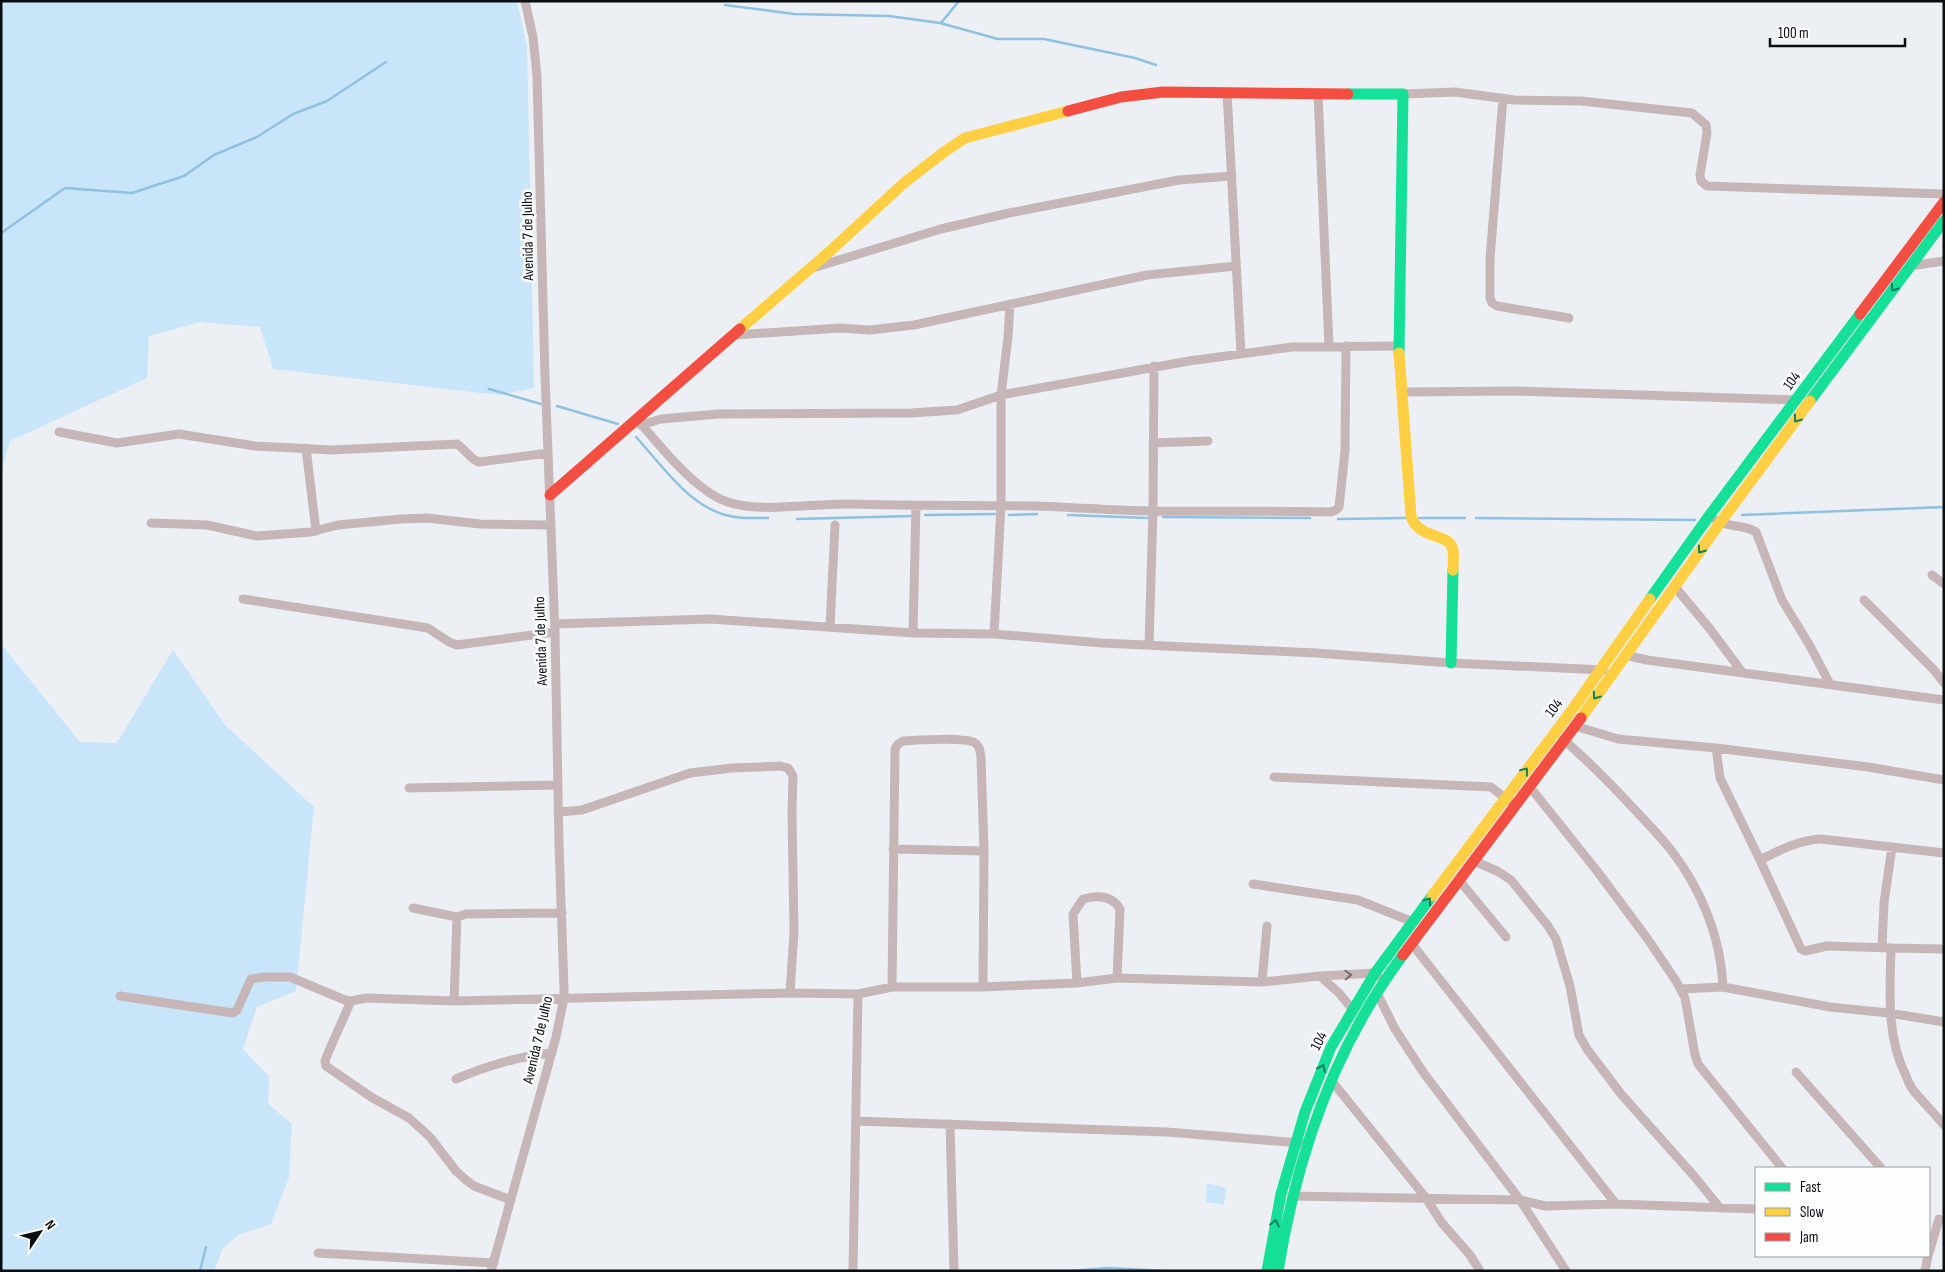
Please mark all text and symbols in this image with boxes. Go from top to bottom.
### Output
scale bar [1770,15,1905,47]
text: 100 m [1778,24,1809,43]
street label: Avenida 7 de Julho [518,191,538,282]
one-way arrow [1891,283,1900,292]
street label: 104 [1779,368,1805,394]
one-way arrow [1794,413,1803,423]
one-way arrow [1698,544,1707,554]
street label: Avenida 7 de Julho [530,596,552,687]
one-way arrow [1593,690,1602,699]
street label: 104 [1541,695,1567,721]
one-way arrow [1519,768,1527,777]
one-way arrow [1422,897,1431,907]
one-way arrow [1344,969,1352,980]
street label: Avenida 7 de Julho [518,994,557,1087]
street label: 104 [1306,1029,1332,1053]
one-way arrow [1316,1064,1327,1073]
legend [1755,1167,1930,1257]
text: Fast [1800,1178,1822,1197]
text: Slow [1800,1203,1824,1222]
north arrow [15,1207,65,1257]
text: N [41,1217,59,1233]
one-way arrow [1269,1218,1280,1227]
text: Jam [1799,1228,1818,1247]

